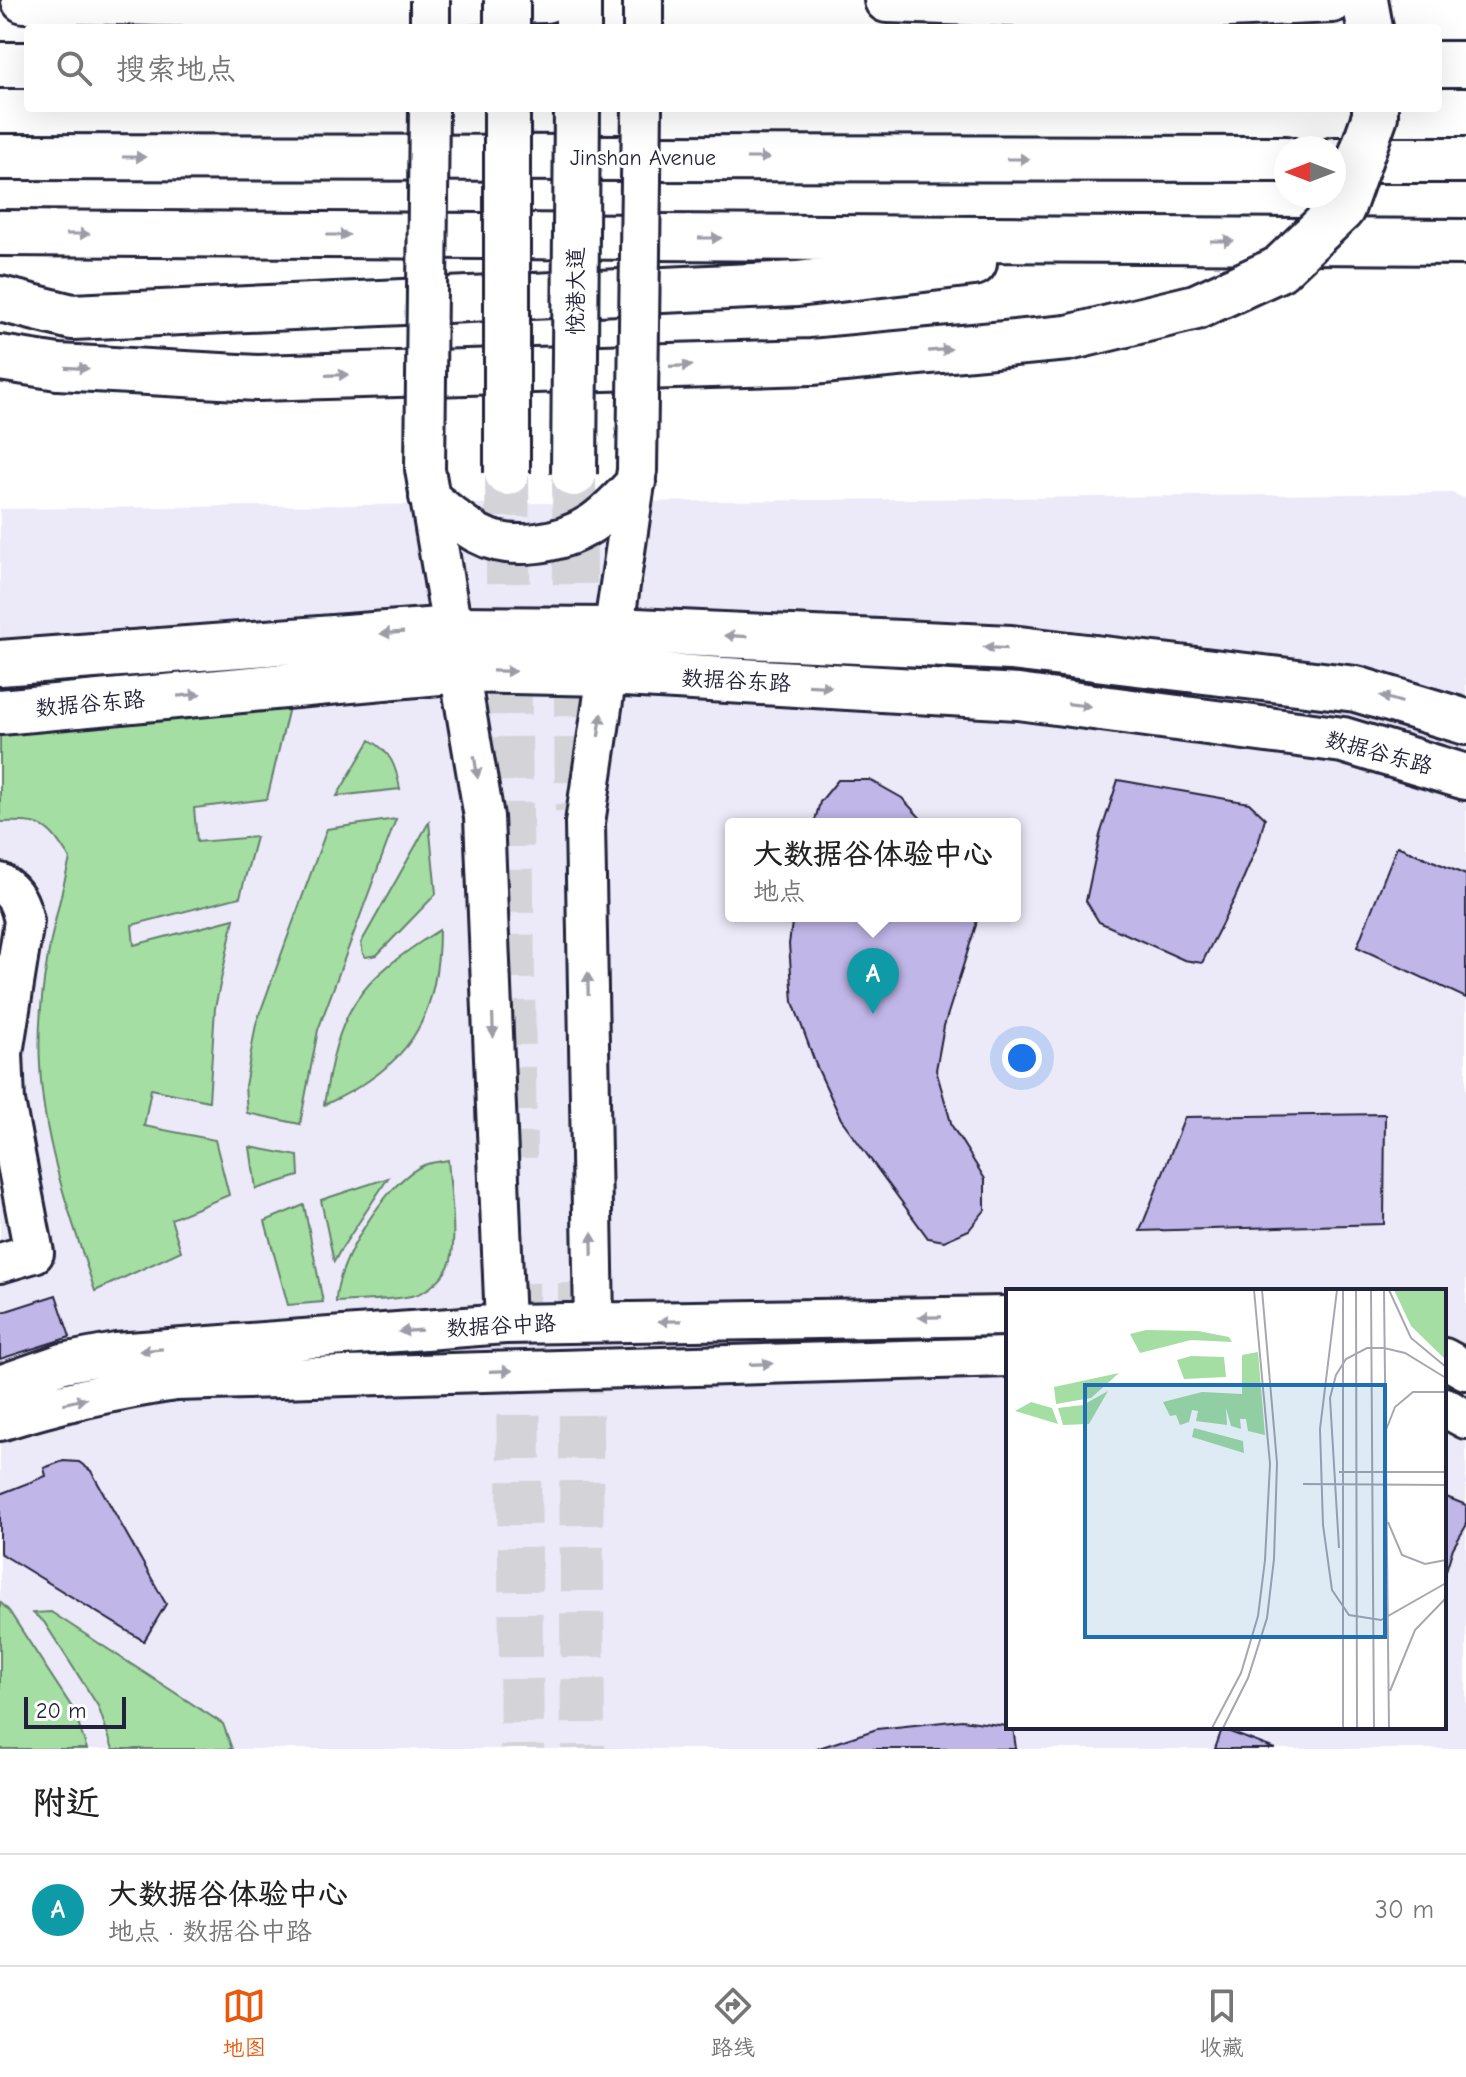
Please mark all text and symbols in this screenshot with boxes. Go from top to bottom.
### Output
search box [24,24,1442,112]
icon: search [52,46,96,90]
text: 搜索地点 [116,52,236,87]
north arrow [1274,136,1346,208]
street label: Jinshan Avenue [570,145,716,171]
one-way arrow [122,151,147,163]
one-way arrow [746,152,771,165]
one-way arrow [1006,153,1031,165]
one-way arrow [66,228,91,240]
one-way arrow [326,229,351,241]
one-way arrow [698,231,723,244]
one-way arrow [1210,235,1235,247]
street label: 悦港大道 [563,247,589,335]
one-way arrow [928,343,953,356]
one-way arrow [669,360,694,372]
one-way arrow [65,362,90,375]
one-way arrow [325,369,350,382]
one-way arrow [379,627,404,640]
one-way arrow [723,629,748,642]
one-way arrow [982,641,1007,654]
one-way arrow [492,664,517,677]
street label: 数据谷东路 [680,665,792,697]
one-way arrow [808,679,833,692]
street label: 数据谷东路 [34,686,146,722]
one-way arrow [177,688,202,701]
one-way arrow [1379,692,1403,705]
one-way arrow [1067,699,1092,712]
one-way arrow [594,712,607,737]
street label: 数据谷东路 [1323,726,1435,780]
one-way arrow [470,755,483,780]
popup [725,818,1021,922]
text: 大数据谷体验中心 [753,837,993,872]
text: 地点 [753,877,805,907]
pin: A [847,948,899,1014]
one-way arrow [582,971,594,996]
one-way arrow [486,1014,499,1039]
your location [1002,1038,1042,1078]
one-way arrow [586,1231,599,1256]
inset map [1006,1289,1446,1729]
street label: 数据谷中路 [445,1310,557,1342]
one-way arrow [917,1311,942,1323]
one-way arrow [657,1315,682,1327]
one-way arrow [397,1325,422,1338]
one-way arrow [138,1344,163,1357]
one-way arrow [749,1357,774,1370]
one-way arrow [489,1365,514,1378]
one-way arrow [63,1394,88,1407]
scale bar [24,1693,126,1729]
text: 20 m [36,1698,86,1724]
text: 附近 [32,1783,100,1823]
text: 大数据谷体验中心 [108,1877,348,1912]
text: A [51,1895,65,1925]
text: 30 m [1375,1895,1434,1925]
text: 地点 · 数据谷中路 [108,1917,312,1947]
tab: 地图 [222,1984,266,2061]
tab: 路线 [711,1984,755,2061]
tab: 收藏 [1200,1984,1244,2061]

